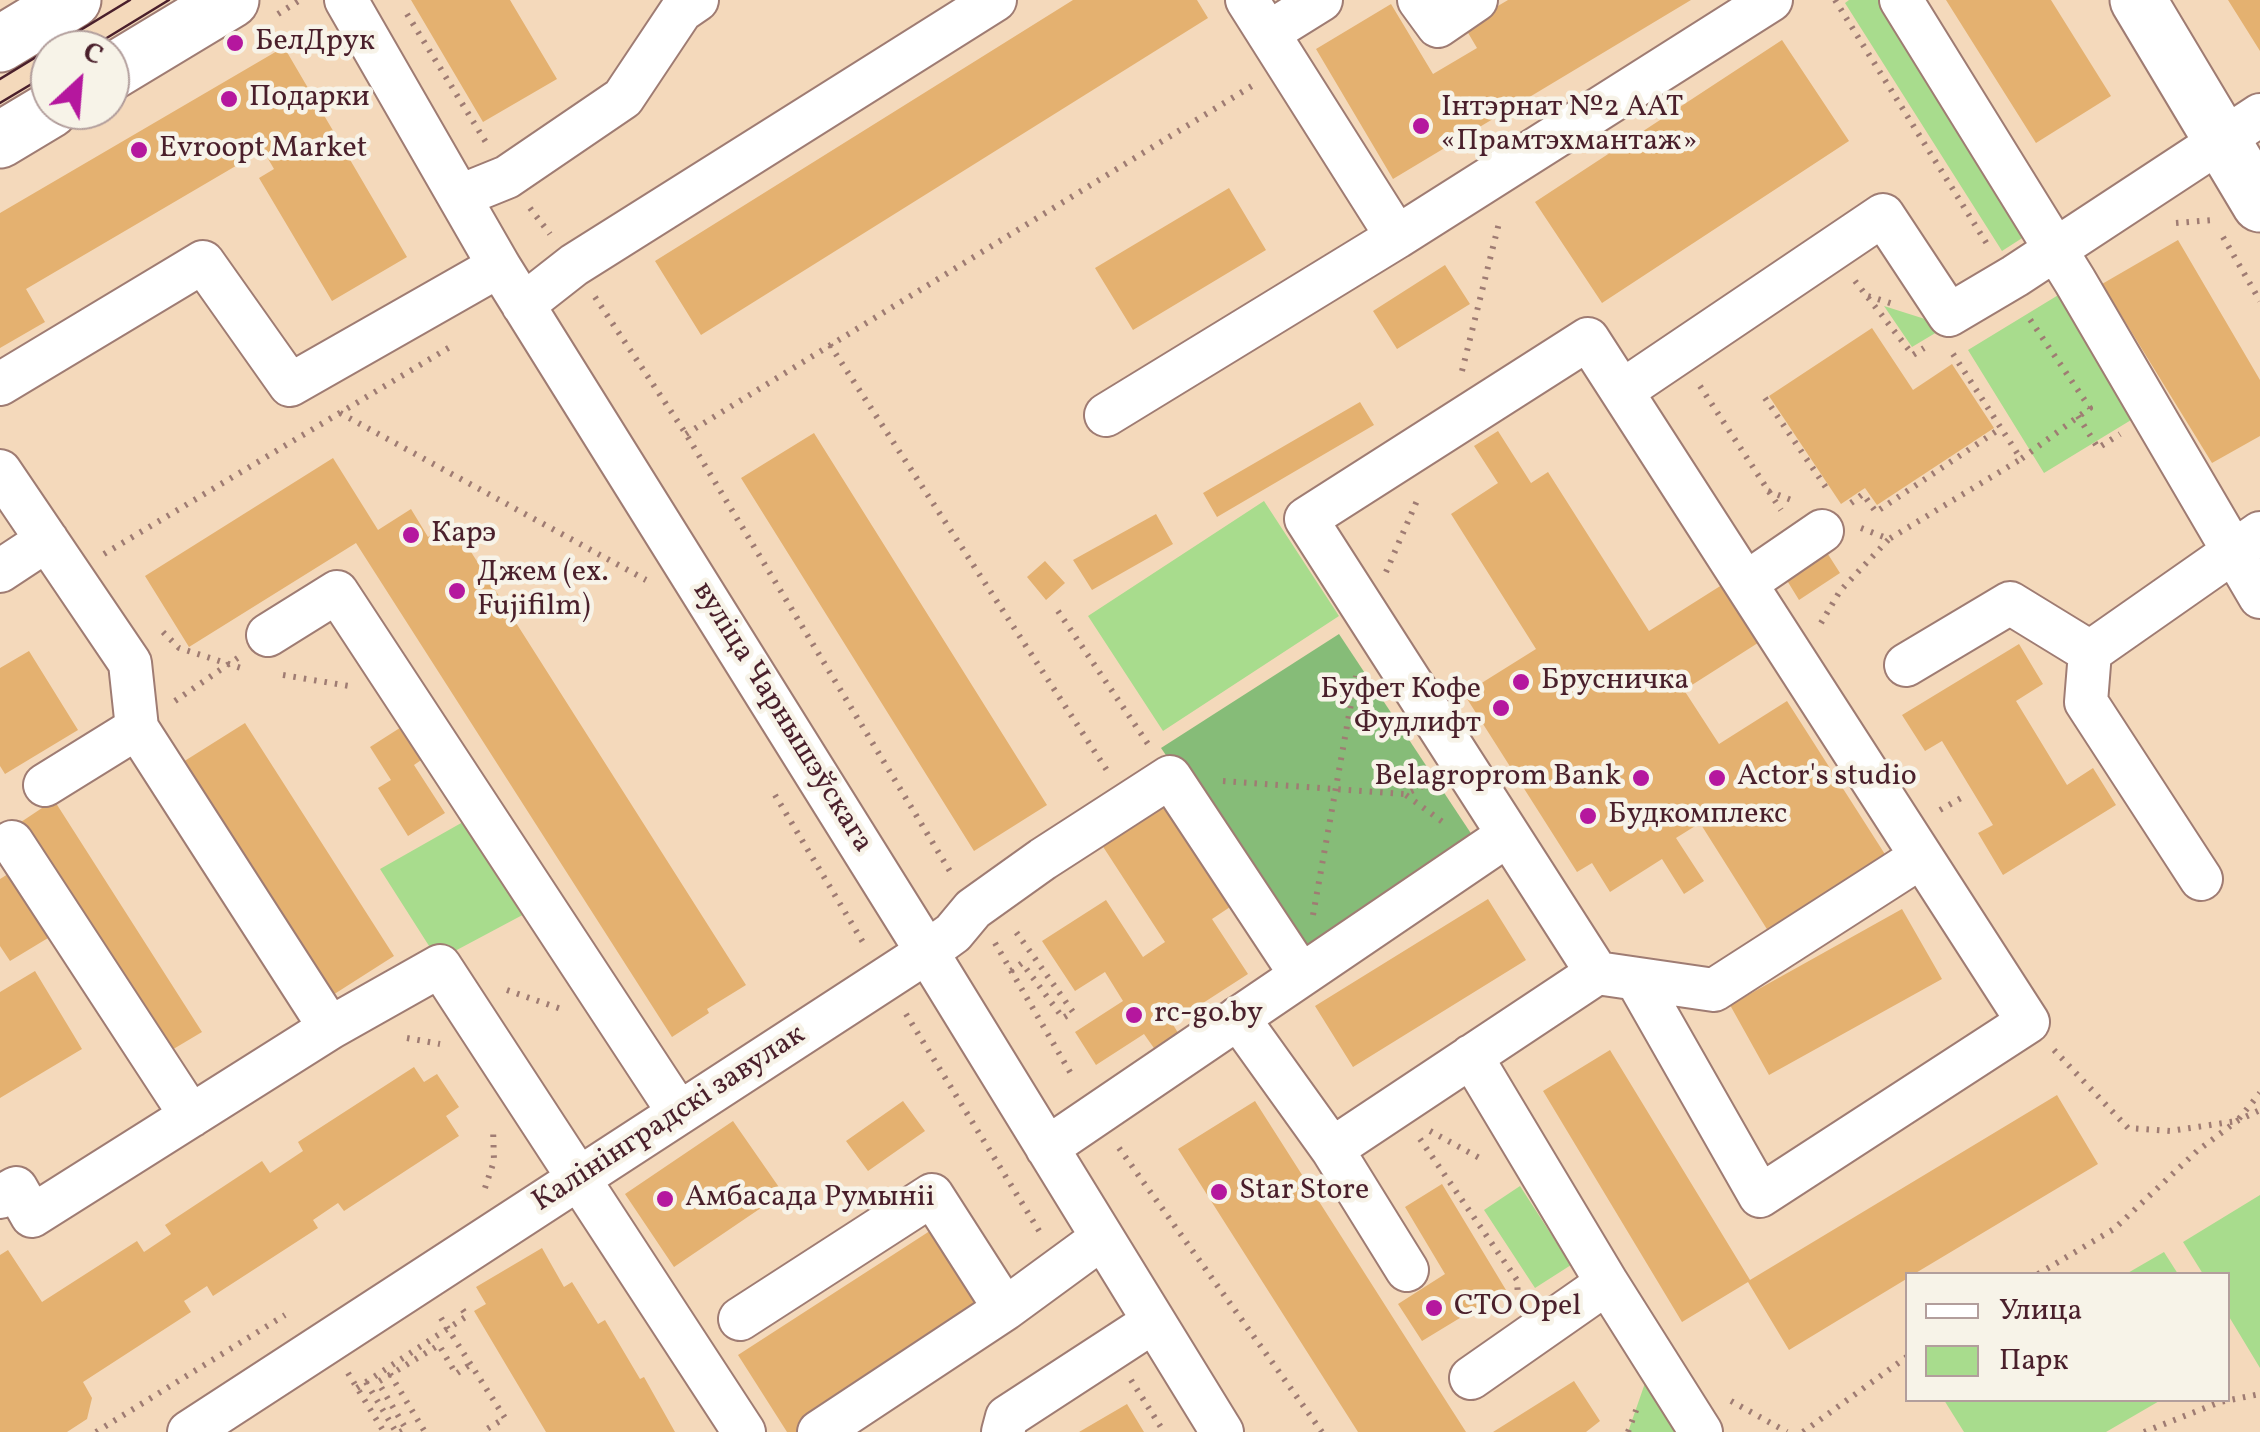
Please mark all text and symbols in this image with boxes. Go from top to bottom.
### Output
place label: БелДрук [255,25,375,61]
north arrow [30,30,130,130]
marker: БелДрук [224,32,246,54]
text: С [76,33,109,76]
place label: Подарки [249,81,370,117]
marker: Подарки [218,88,240,110]
place label: Інтэрнат №2 ААТ «Прамтэхмантаж» [1441,91,1697,162]
marker: Інтэрнат №2 ААТ «Прамтэхмантаж» [1410,115,1432,137]
place label: Evroopt Market [159,132,367,168]
marker: Evroopt Market [128,139,150,161]
place label: Карэ [431,517,496,553]
marker: Карэ [400,524,422,546]
place label: Джем (ex. Fujifilm) [477,556,609,626]
street label: вуліца Чарнышэўскага [683,576,879,860]
marker: Джем (ex. Fujifilm) [446,580,468,602]
place label: Брусничка [1541,664,1689,700]
marker: Брусничка [1510,671,1532,693]
place label: Буфет Кофе Фудлифт [1320,673,1481,744]
marker: Буфет Кофе Фудлифт [1490,697,1512,719]
place label: Belagroprom Bank [1374,760,1621,796]
place label: Actor's studio [1737,760,1917,796]
marker: Belagroprom Bank [1630,767,1652,789]
marker: Actor's studio [1706,767,1728,789]
place label: Будкомплекс [1608,798,1787,834]
marker: Будкомплекс [1577,805,1599,827]
place label: rc-go.by [1154,997,1263,1033]
marker: rc-go.by [1123,1004,1145,1026]
street label: Калінінградскі завулак [527,1018,813,1222]
place label: Star Store [1239,1174,1369,1210]
place label: Амбасада Румыніі [685,1181,935,1217]
marker: Star Store [1208,1181,1230,1203]
marker: Амбасада Румыніі [654,1188,676,1210]
legend [1905,1272,2230,1402]
place label: СТО Opel [1454,1290,1581,1326]
text: Улица [1999,1290,2082,1332]
marker: СТО Opel [1423,1297,1445,1319]
text: Парк [1999,1340,2068,1382]

